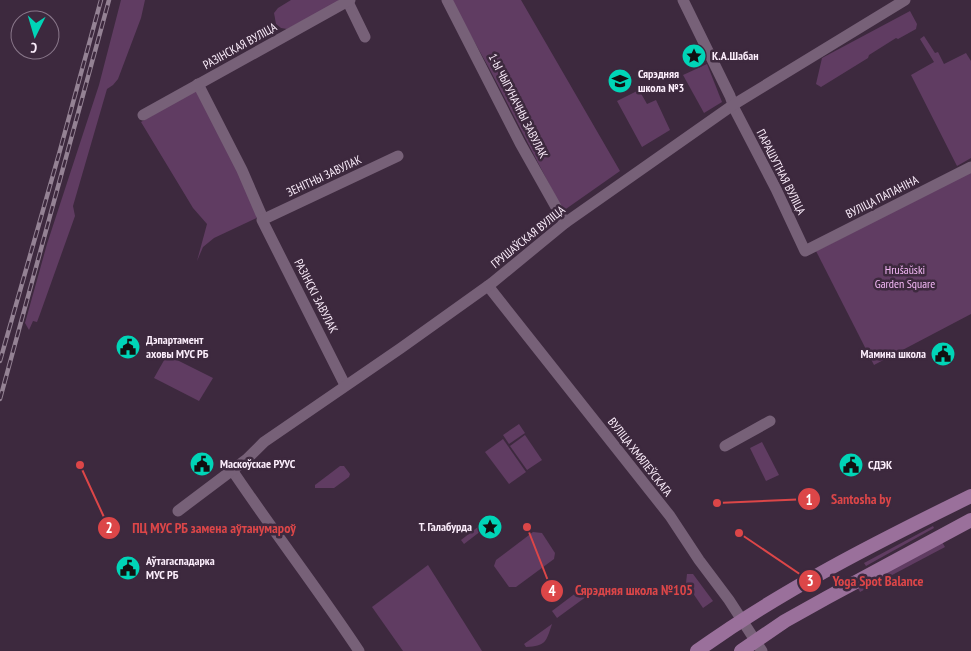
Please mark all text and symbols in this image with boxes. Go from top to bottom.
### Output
north arrow [10,10,60,60]
street label: РАЗІНСКАЯ ВУЛІЦА [200,19,280,72]
text: С [29,39,38,57]
place icon: К.А.Шабан [681,43,707,69]
place label: К.А.Шабан [712,48,759,63]
street label: 1-Ы ЧЫГУНАЧНЫ ЗАВУЛАК [486,51,551,161]
place label: Сярэдняя школа №3 [638,66,685,95]
school or university icon: Сярэдняя школа №3 [607,68,633,94]
street label: ПАРАШУТНАЯ ВУЛІЦА [754,127,810,217]
street label: ЗЕНІТНЫ ЗАВУЛАК [284,152,364,199]
street label: ВУЛІЦА ПАПАНІНА [843,172,921,221]
street label: ГРУШАЎСКАЯ ВУЛІЦА [488,202,568,271]
street label: РАЗІНСКІ ЗАВУЛАК [291,256,342,335]
park label: Hrušaŭski Garden Square [875,262,935,291]
place label: Дэпартамент аховы МУС РБ [146,332,209,361]
public building icon: Дэпартамент аховы МУС РБ [115,334,141,360]
public building icon: Мамина школа [930,341,956,367]
place label: Мамина школа [860,346,926,361]
street label: ВУЛІЦА ХМЯЛЕЎСКАГА [605,414,676,499]
public building icon: Маскоўскае РУУС [189,451,215,477]
public building icon: СДЭК [838,452,864,478]
place label: Маскоўскае РУУС [220,456,296,471]
place label: СДЭК [868,457,893,472]
callout: Santosha by [796,485,901,514]
text: 1 [805,490,813,509]
text: Santosha by [831,490,891,508]
callout: ПЦ МУС РБ замена аўтанумароў [97,514,306,543]
place icon: Т. Галабурда [477,514,503,540]
text: 2 [105,518,113,537]
text: ПЦ МУС РБ замена аўтанумароў [132,519,296,537]
place label: Т. Галабурда [419,519,472,534]
place label: Аўтагаспадарка МУС РБ [145,553,215,582]
public building icon: Аўтагаспадарка МУС РБ [115,555,141,581]
callout: Yoga Spot Balance [797,566,934,595]
text: 3 [806,571,814,590]
text: Yoga Spot Balance [831,572,924,590]
callout: Сярэдняя школа №105 [540,576,703,605]
text: 4 [548,581,556,600]
text: Сярэдняя школа №105 [575,581,693,599]

